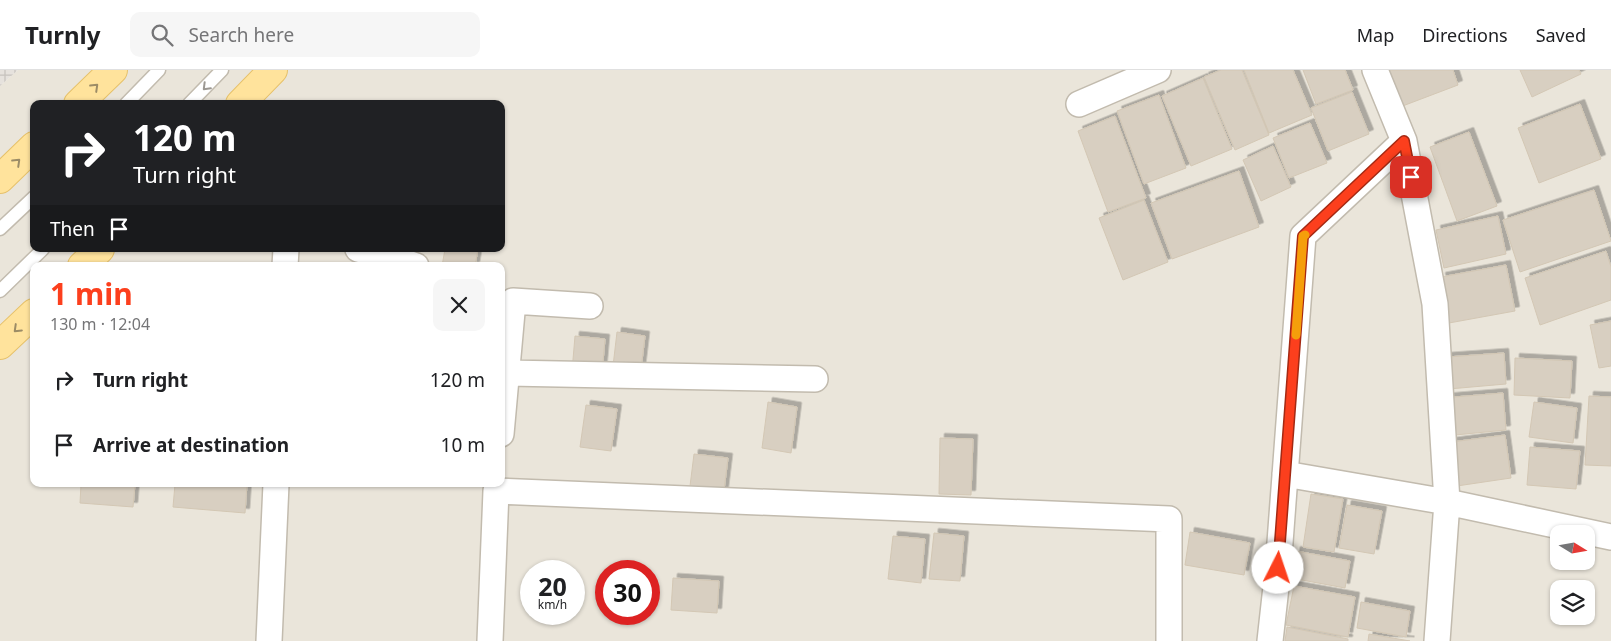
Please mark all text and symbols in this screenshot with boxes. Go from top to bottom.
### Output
search box [130,12,480,57]
text: Turnly [25,18,100,51]
icon: search [148,21,176,49]
text: Search here [188,22,294,48]
text: Map [1357,23,1394,47]
text: Directions [1422,23,1508,47]
text: Saved [1536,23,1586,47]
one-way arrow [202,81,211,90]
one-way arrow [89,84,98,93]
text: 120 m [133,114,236,161]
icon: right [50,120,115,185]
pin [1390,156,1432,198]
one-way arrow [11,159,20,168]
text: Turn right [133,159,236,189]
icon: arrive [1397,163,1425,191]
icon: arrive [105,215,133,243]
text: Then [50,216,95,242]
text: 1 min [50,273,133,314]
button: close [433,279,485,331]
text: 130 m · 12:04 [50,313,150,335]
one-way arrow [14,323,23,332]
icon: right [50,366,78,394]
text: Turn right [93,367,188,393]
text: 120 m [430,367,485,393]
icon: arrive [50,431,78,459]
text: Arrive at destination [93,432,289,458]
text: 10 m [441,432,485,458]
north arrow [1550,525,1595,570]
map controls [1550,525,1595,625]
position arrow [1251,541,1303,593]
speed limit sign: 30 [595,560,660,625]
text: 20 [538,569,567,603]
button: layers [1550,580,1595,625]
text: km/h [538,596,567,613]

